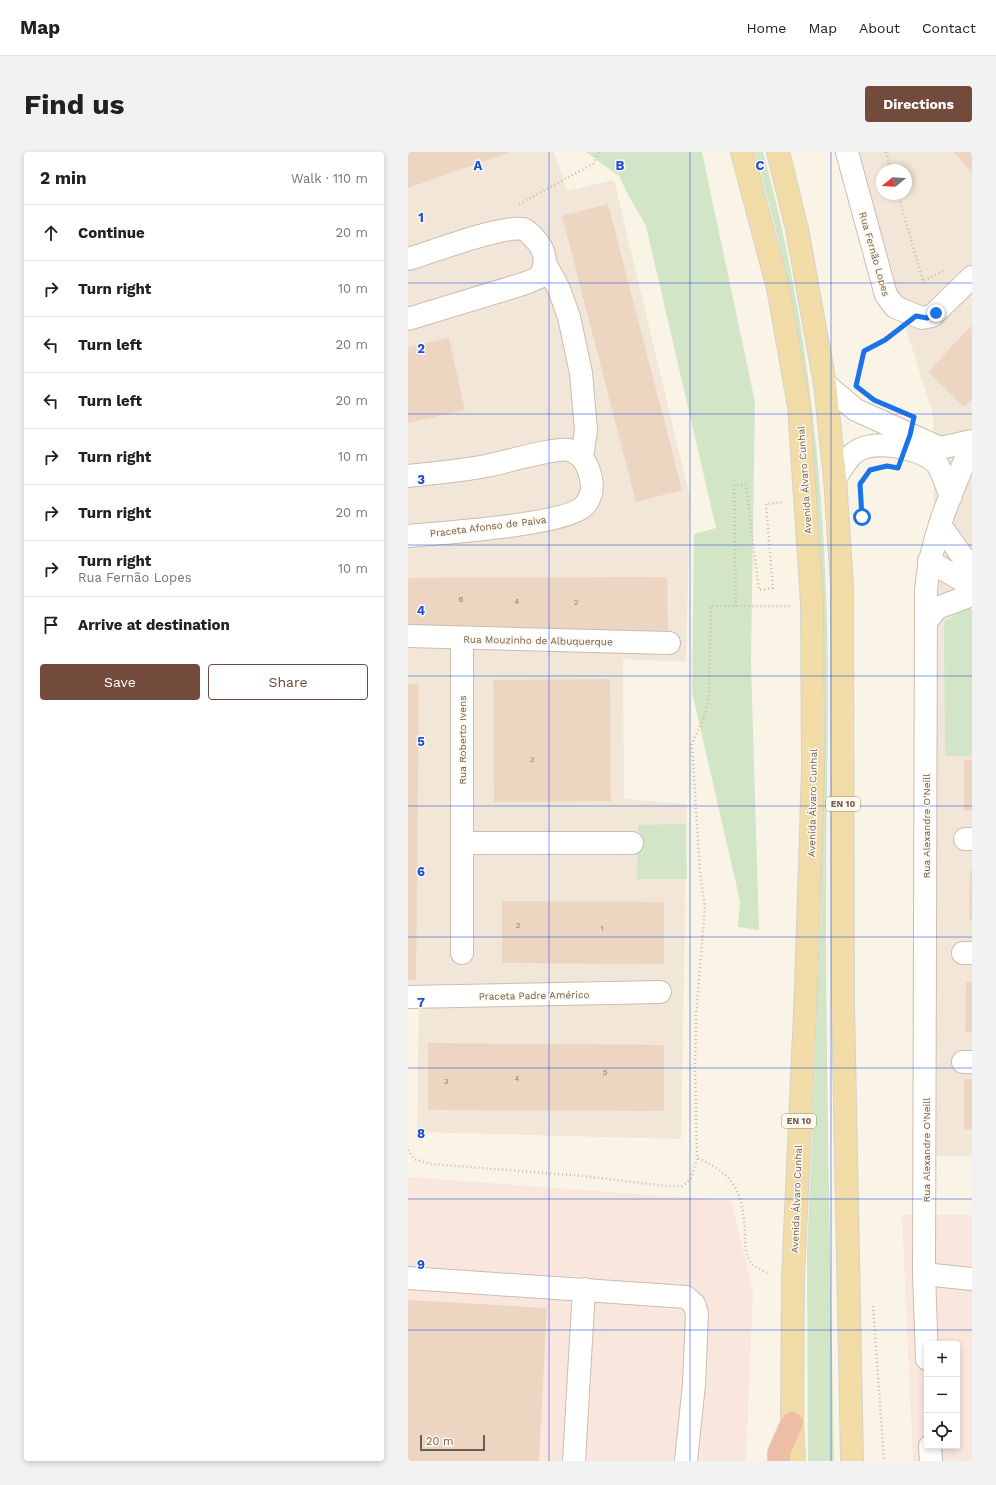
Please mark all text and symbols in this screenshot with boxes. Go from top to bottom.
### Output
text: Map [20,16,60,39]
text: Home [746,20,786,36]
text: Map [808,20,837,36]
text: About [859,20,900,36]
text: Contact [922,20,976,36]
button: Directions [865,86,972,122]
text: Find us [24,88,124,121]
text: A [474,158,483,173]
text: B [616,158,625,173]
text: C [756,158,765,173]
north arrow [876,164,912,200]
text: 2 min [40,168,86,188]
text: Walk · 110 m [291,171,368,186]
text: 1 [418,210,424,225]
street label: Rua Fernão Lopes [857,211,892,298]
icon: ahead [40,222,62,244]
text: Continue [78,224,145,242]
text: 20 m [336,225,368,240]
icon: right [40,278,62,300]
text: Turn right [78,280,151,298]
text: 10 m [338,281,368,296]
route end [927,304,945,322]
icon: left [40,334,62,356]
text: Turn left [78,336,142,354]
text: 20 m [336,337,368,352]
text: 2 [417,341,425,356]
icon: left [40,390,62,412]
text: Turn left [78,392,142,410]
text: 20 m [336,393,368,408]
street label: Avenida Álvaro Cunhal [795,425,814,534]
icon: right [40,446,62,468]
text: Turn right [78,448,151,466]
text: 10 m [338,449,368,464]
text: 3 [417,472,425,487]
icon: right [40,502,62,524]
text: Turn right [78,504,151,522]
text: 20 m [336,505,368,520]
route start [853,508,871,526]
street label: Praceta Afonso de Paiva [429,514,547,539]
text: Turn right [78,552,151,570]
icon: right [40,558,62,580]
text: 10 m [338,561,368,576]
text: Rua Fernão Lopes [78,570,192,585]
house number: 6 [459,595,464,604]
house number: 4 [515,597,520,606]
house number: 2 [574,598,579,607]
text: 4 [417,603,426,618]
icon: arrive [40,614,62,636]
text: Arrive at destination [78,616,230,634]
street label: Rua Mouzinho de Albuquerque [463,634,613,647]
button: Save [40,664,200,700]
button: Share [208,664,368,700]
street label: Rua Roberto Ivens [457,696,468,784]
text: 5 [417,734,425,749]
street label: Avenida Álvaro Cunhal [806,749,819,857]
house number: 3 [530,755,535,764]
street label: Rua Alexandre O'Neill [921,774,932,878]
road number: EN 10 [826,797,860,811]
text: 6 [417,864,425,879]
house number: 2 [516,921,521,930]
house number: 1 [600,924,604,933]
street label: Praceta Padre Américo [478,989,590,1002]
text: 7 [417,995,425,1010]
house number: 5 [603,1068,608,1077]
house number: 4 [515,1074,520,1083]
house number: 3 [444,1077,449,1086]
street label: Rua Alexandre O'Neill [921,1098,932,1202]
road number: EN 10 [782,1114,816,1128]
text: 8 [417,1126,425,1141]
street label: Avenida Álvaro Cunhal [789,1145,804,1253]
text: 9 [417,1257,425,1272]
map controls [924,1341,960,1449]
button: + [924,1341,960,1377]
button: − [924,1377,960,1413]
button: locate [924,1413,960,1449]
scale bar [420,1433,485,1452]
text: 20 m [426,1435,454,1448]

